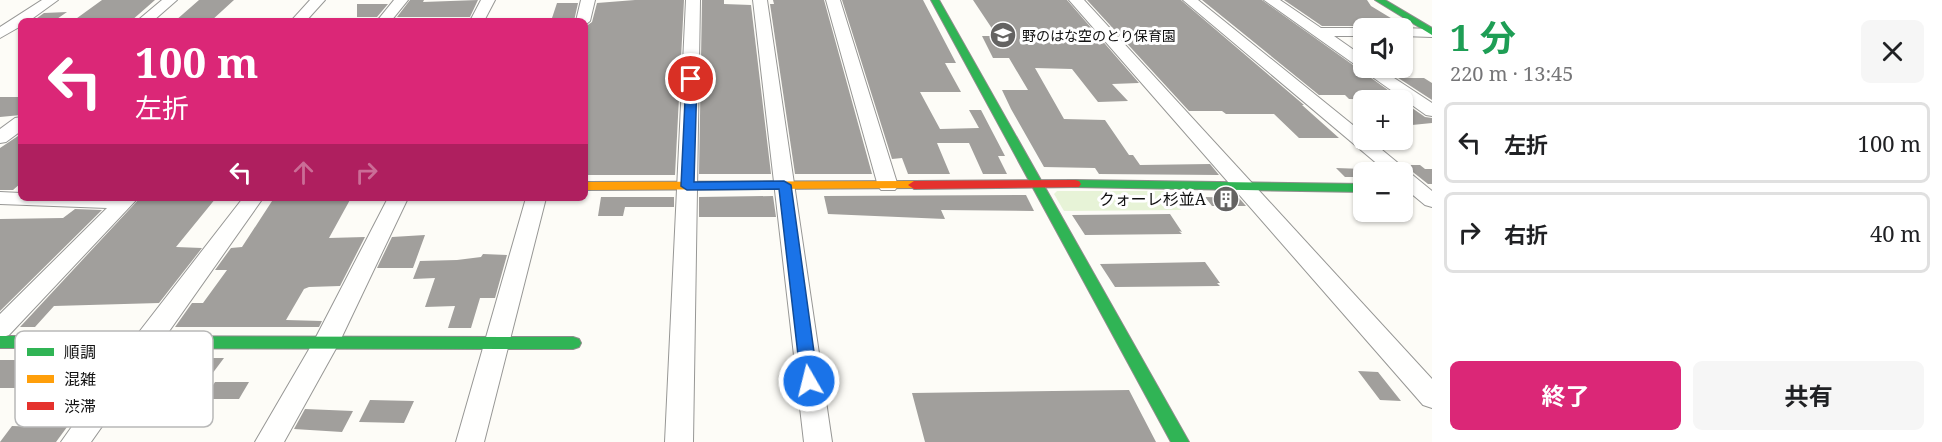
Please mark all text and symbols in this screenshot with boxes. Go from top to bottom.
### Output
text: 1 分 [1450,13,1516,62]
map controls [1353,18,1413,222]
button: sound [1353,18,1413,78]
school or university icon: 野のはな空のとり保育園 [988,20,1018,50]
button: close [1861,20,1924,83]
place label: 野のはな空のとり保育園 [1022,26,1176,45]
text: 100 m [135,33,259,90]
icon: left [36,42,114,120]
pin [665,53,716,104]
text: 220 m · 13:45 [1450,60,1573,87]
icon: arrive [674,62,707,95]
text: 左折 [135,89,189,126]
button: + [1353,90,1413,150]
icon: left [1453,126,1486,159]
text: 100 m [1858,128,1921,158]
text: 左折 [1504,129,1548,159]
icon: left [224,156,257,189]
icon: ahead [287,156,320,189]
icon: right [350,156,383,189]
button: − [1353,162,1413,222]
building icon: クォーレ杉並A [1211,184,1241,214]
place label: クォーレ杉並A [1099,188,1207,210]
icon: right [1453,216,1486,249]
text: 40 m [1870,218,1921,248]
text: 右折 [1504,219,1548,249]
legend [15,331,213,427]
text: 順調 [64,341,96,363]
position arrow [777,349,841,413]
button: 終了 [1450,361,1681,430]
button: 共有 [1693,361,1924,430]
text: 混雑 [64,368,96,390]
text: 渋滞 [64,395,96,417]

